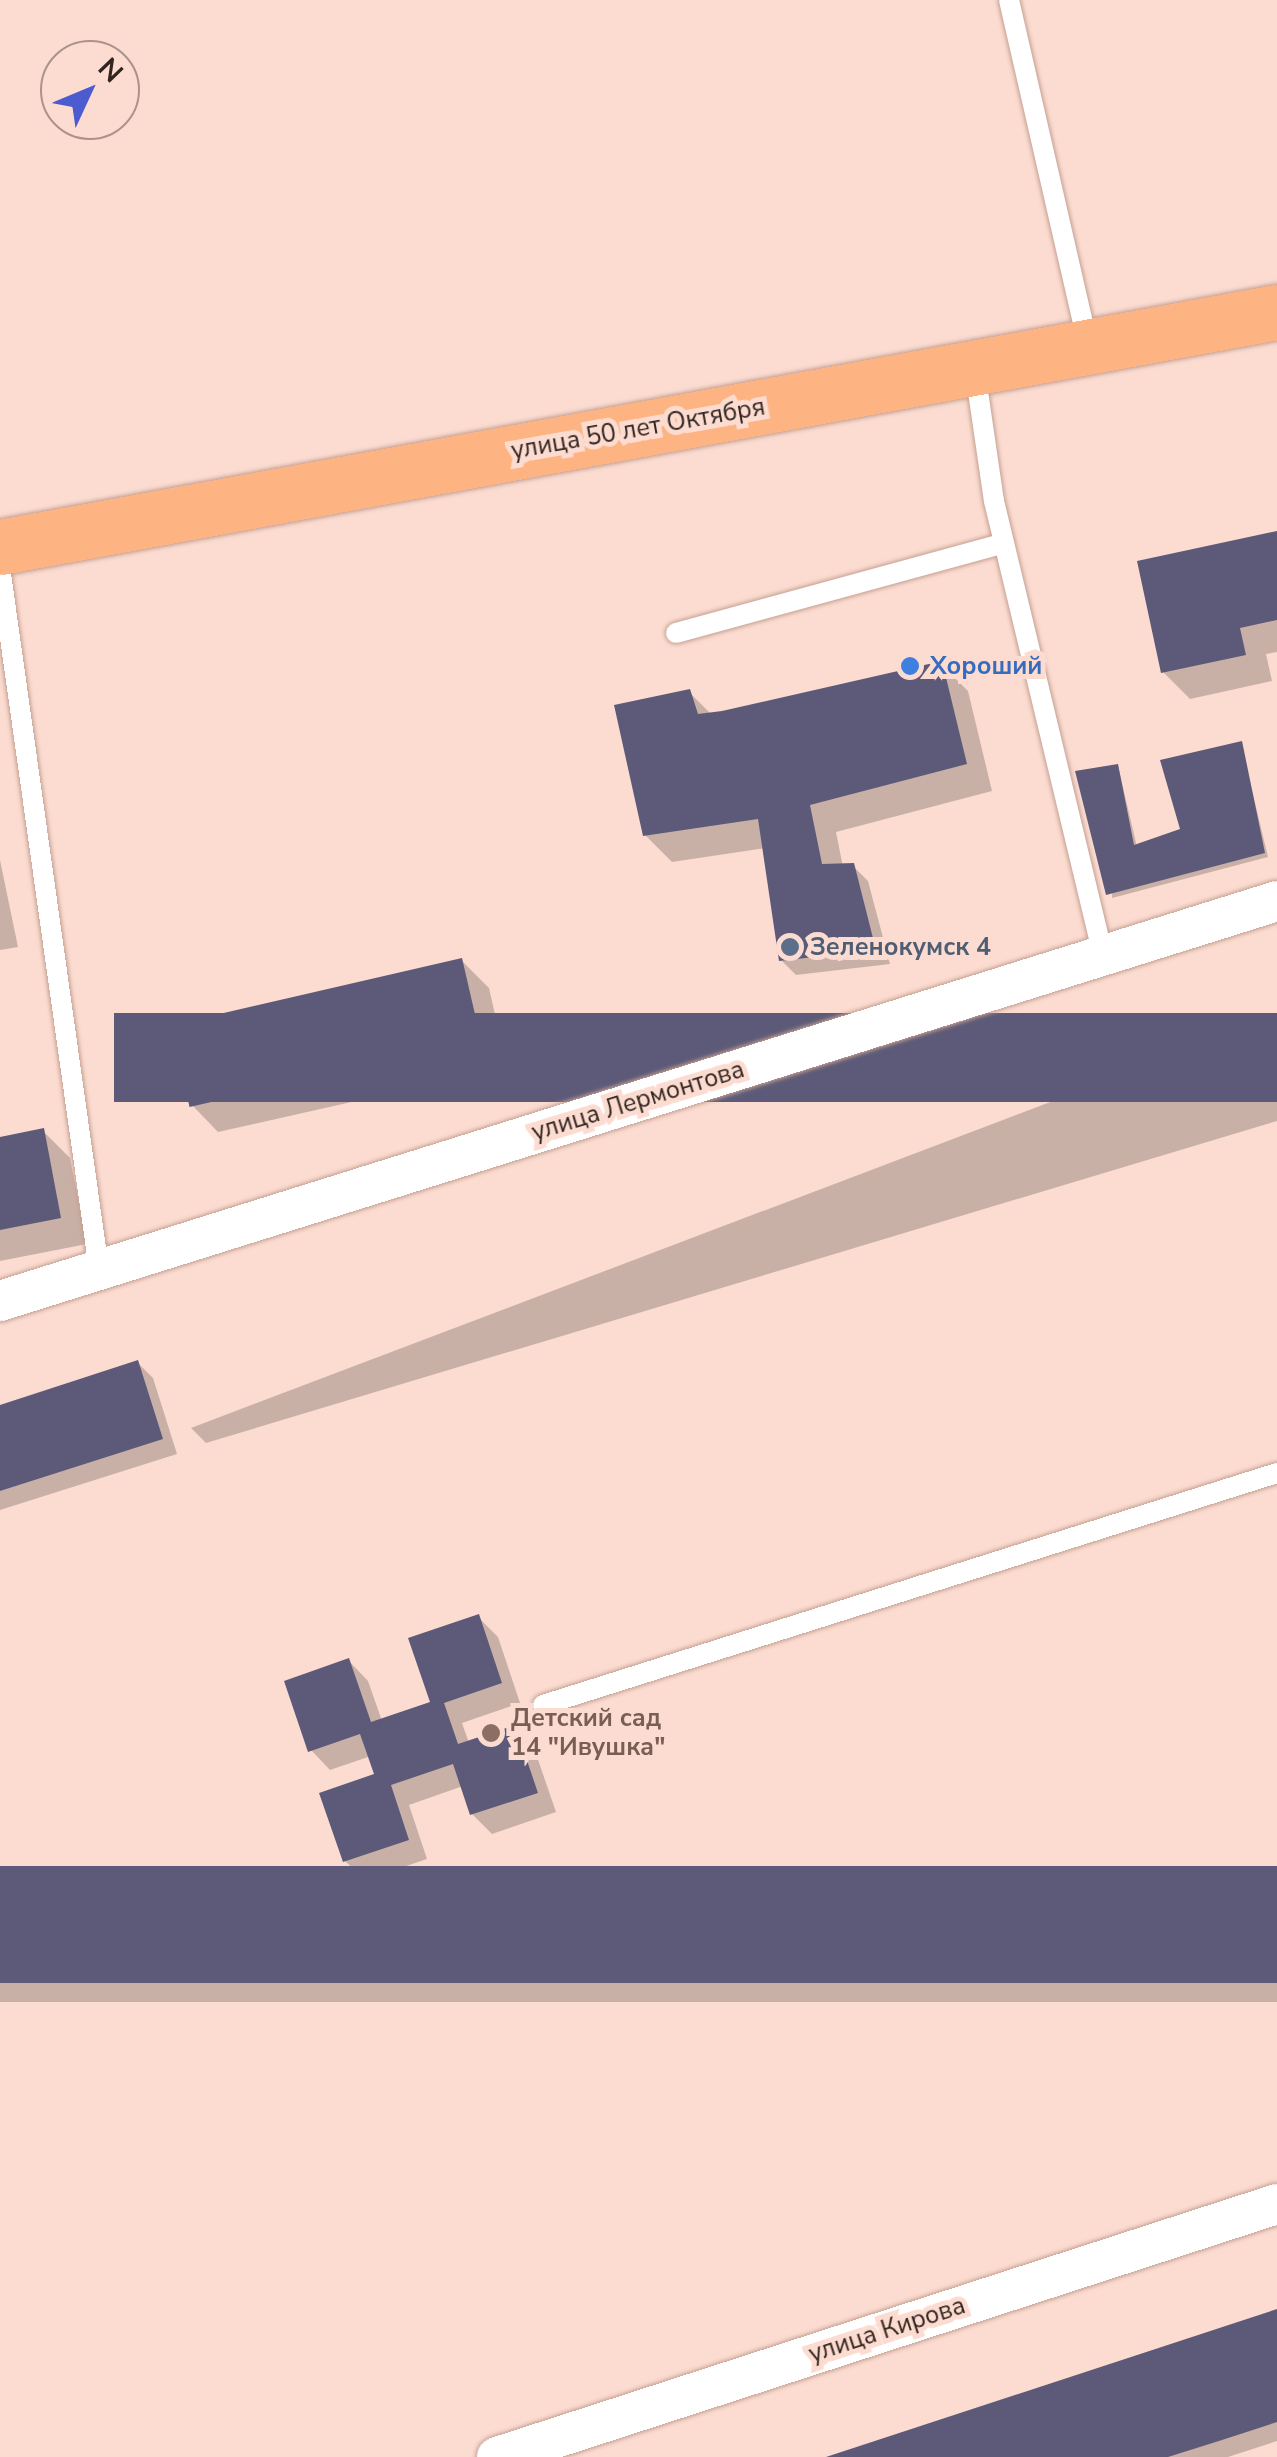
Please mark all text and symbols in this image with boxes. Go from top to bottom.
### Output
north arrow [40,40,140,140]
text: N [89,50,131,91]
street label: улица 50 лет Октября [509,392,767,466]
place label: Хороший [930,651,1042,681]
marker: Хороший [899,655,921,677]
place label: Зеленокумск 4 [810,932,991,962]
marker: Зеленокумск 4 [779,936,801,958]
street label: улица Лермонтова [528,1054,748,1148]
place label: Детский сад 14 "Ивушка" [511,1704,665,1763]
marker: Детский сад 14 "Ивушка" [480,1722,502,1744]
street label: улица Кирова [805,2291,969,2369]

